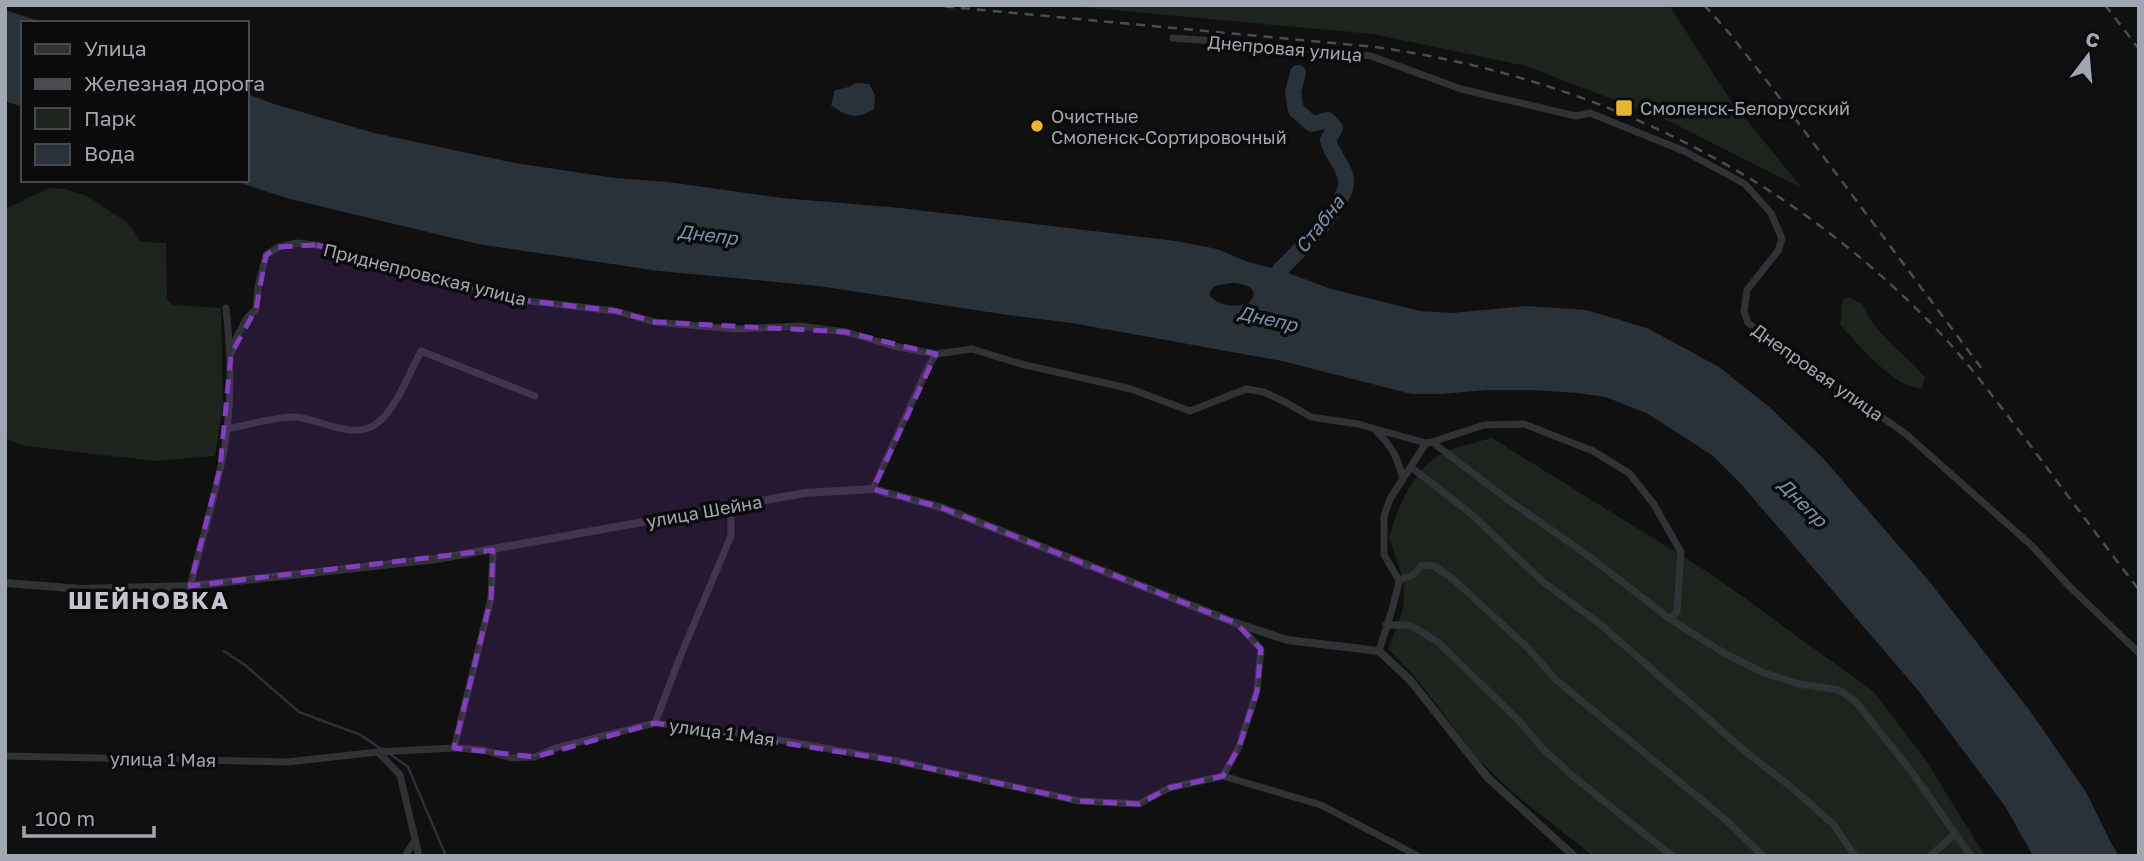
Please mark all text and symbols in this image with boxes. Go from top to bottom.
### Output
legend [21,21,248,182]
north arrow [2053,21,2123,91]
text: С [2083,26,2102,52]
street label: Днепровая улица [1207,30,1363,66]
text: Улица [84,35,147,61]
text: Железная дорога [84,70,265,96]
place label: Смоленск-Белорусский [1640,97,1850,119]
marker: Смоленск-Белорусский [1614,98,1634,118]
text: Парк [84,105,137,131]
place label: Очистные Смоленск-Сортировочный [1051,105,1287,148]
marker: Очистные Смоленск-Сортировочный [1029,118,1045,134]
text: Вода [84,140,135,166]
water label: Стабна [1290,190,1349,257]
water label: Днепр [676,219,740,249]
street label: Приднепровская улица [321,238,529,310]
water label: Днепр [1235,300,1301,336]
street label: Днепровая улица [1748,319,1888,425]
water label: Днепр [1773,472,1833,532]
street label: улица Шейна [644,490,764,532]
district label: ШЕЙНОВКА [68,585,230,614]
street label: улица 1 Мая [668,714,776,750]
street label: улица 1 Мая [110,747,216,771]
scale bar [24,794,154,838]
text: 100 m [35,805,95,831]

